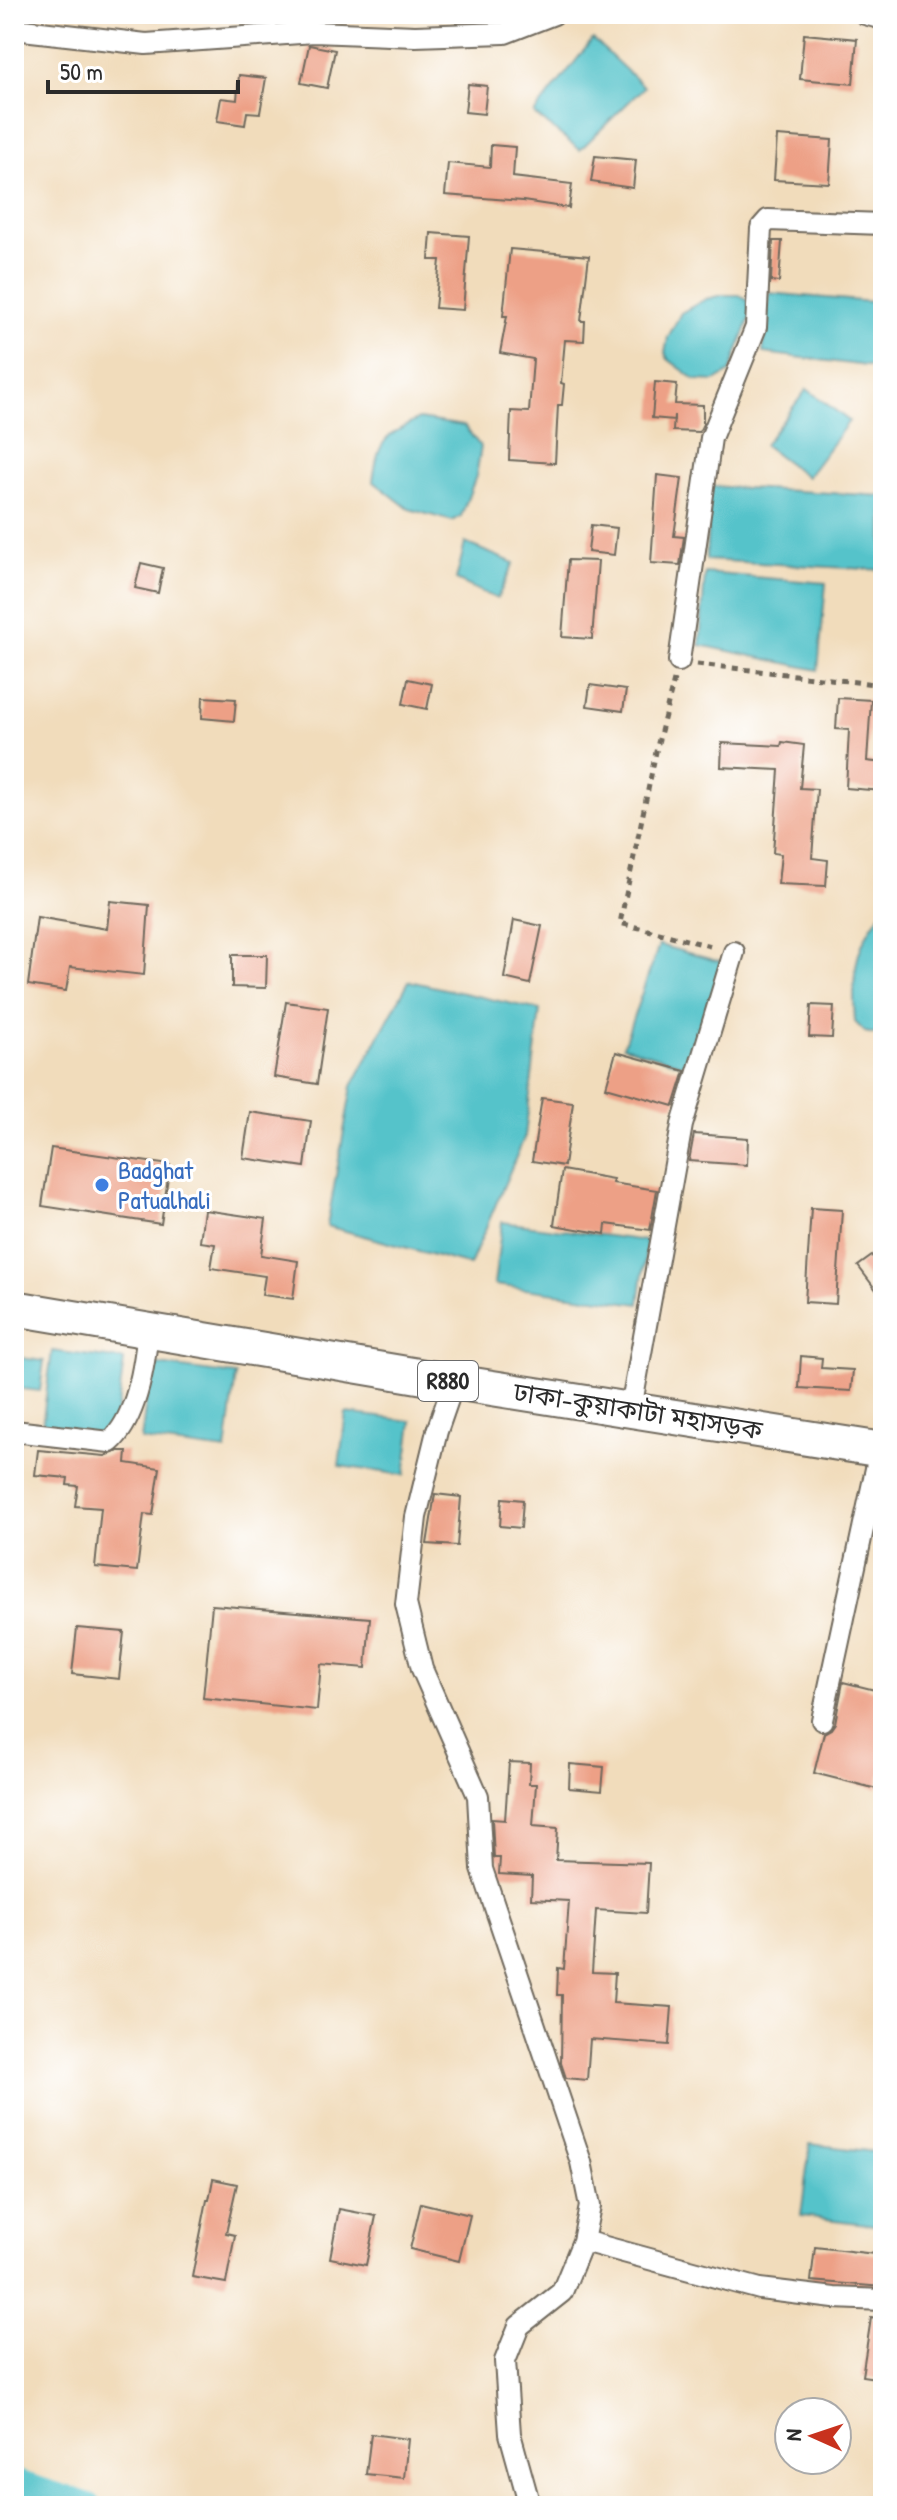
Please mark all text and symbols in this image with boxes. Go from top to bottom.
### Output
scale bar [48,44,238,94]
text: 50 m [60,55,103,87]
place label: Badghat Patualhali [118,1152,211,1217]
marker: Badghat Patualhali [93,1176,111,1194]
road number: R880 [418,1361,478,1401]
street label: ঢাকা-কুয়াকাটা মহাসড়ক [510,1373,766,1448]
north arrow [773,2396,853,2476]
text: N [778,2428,808,2442]

